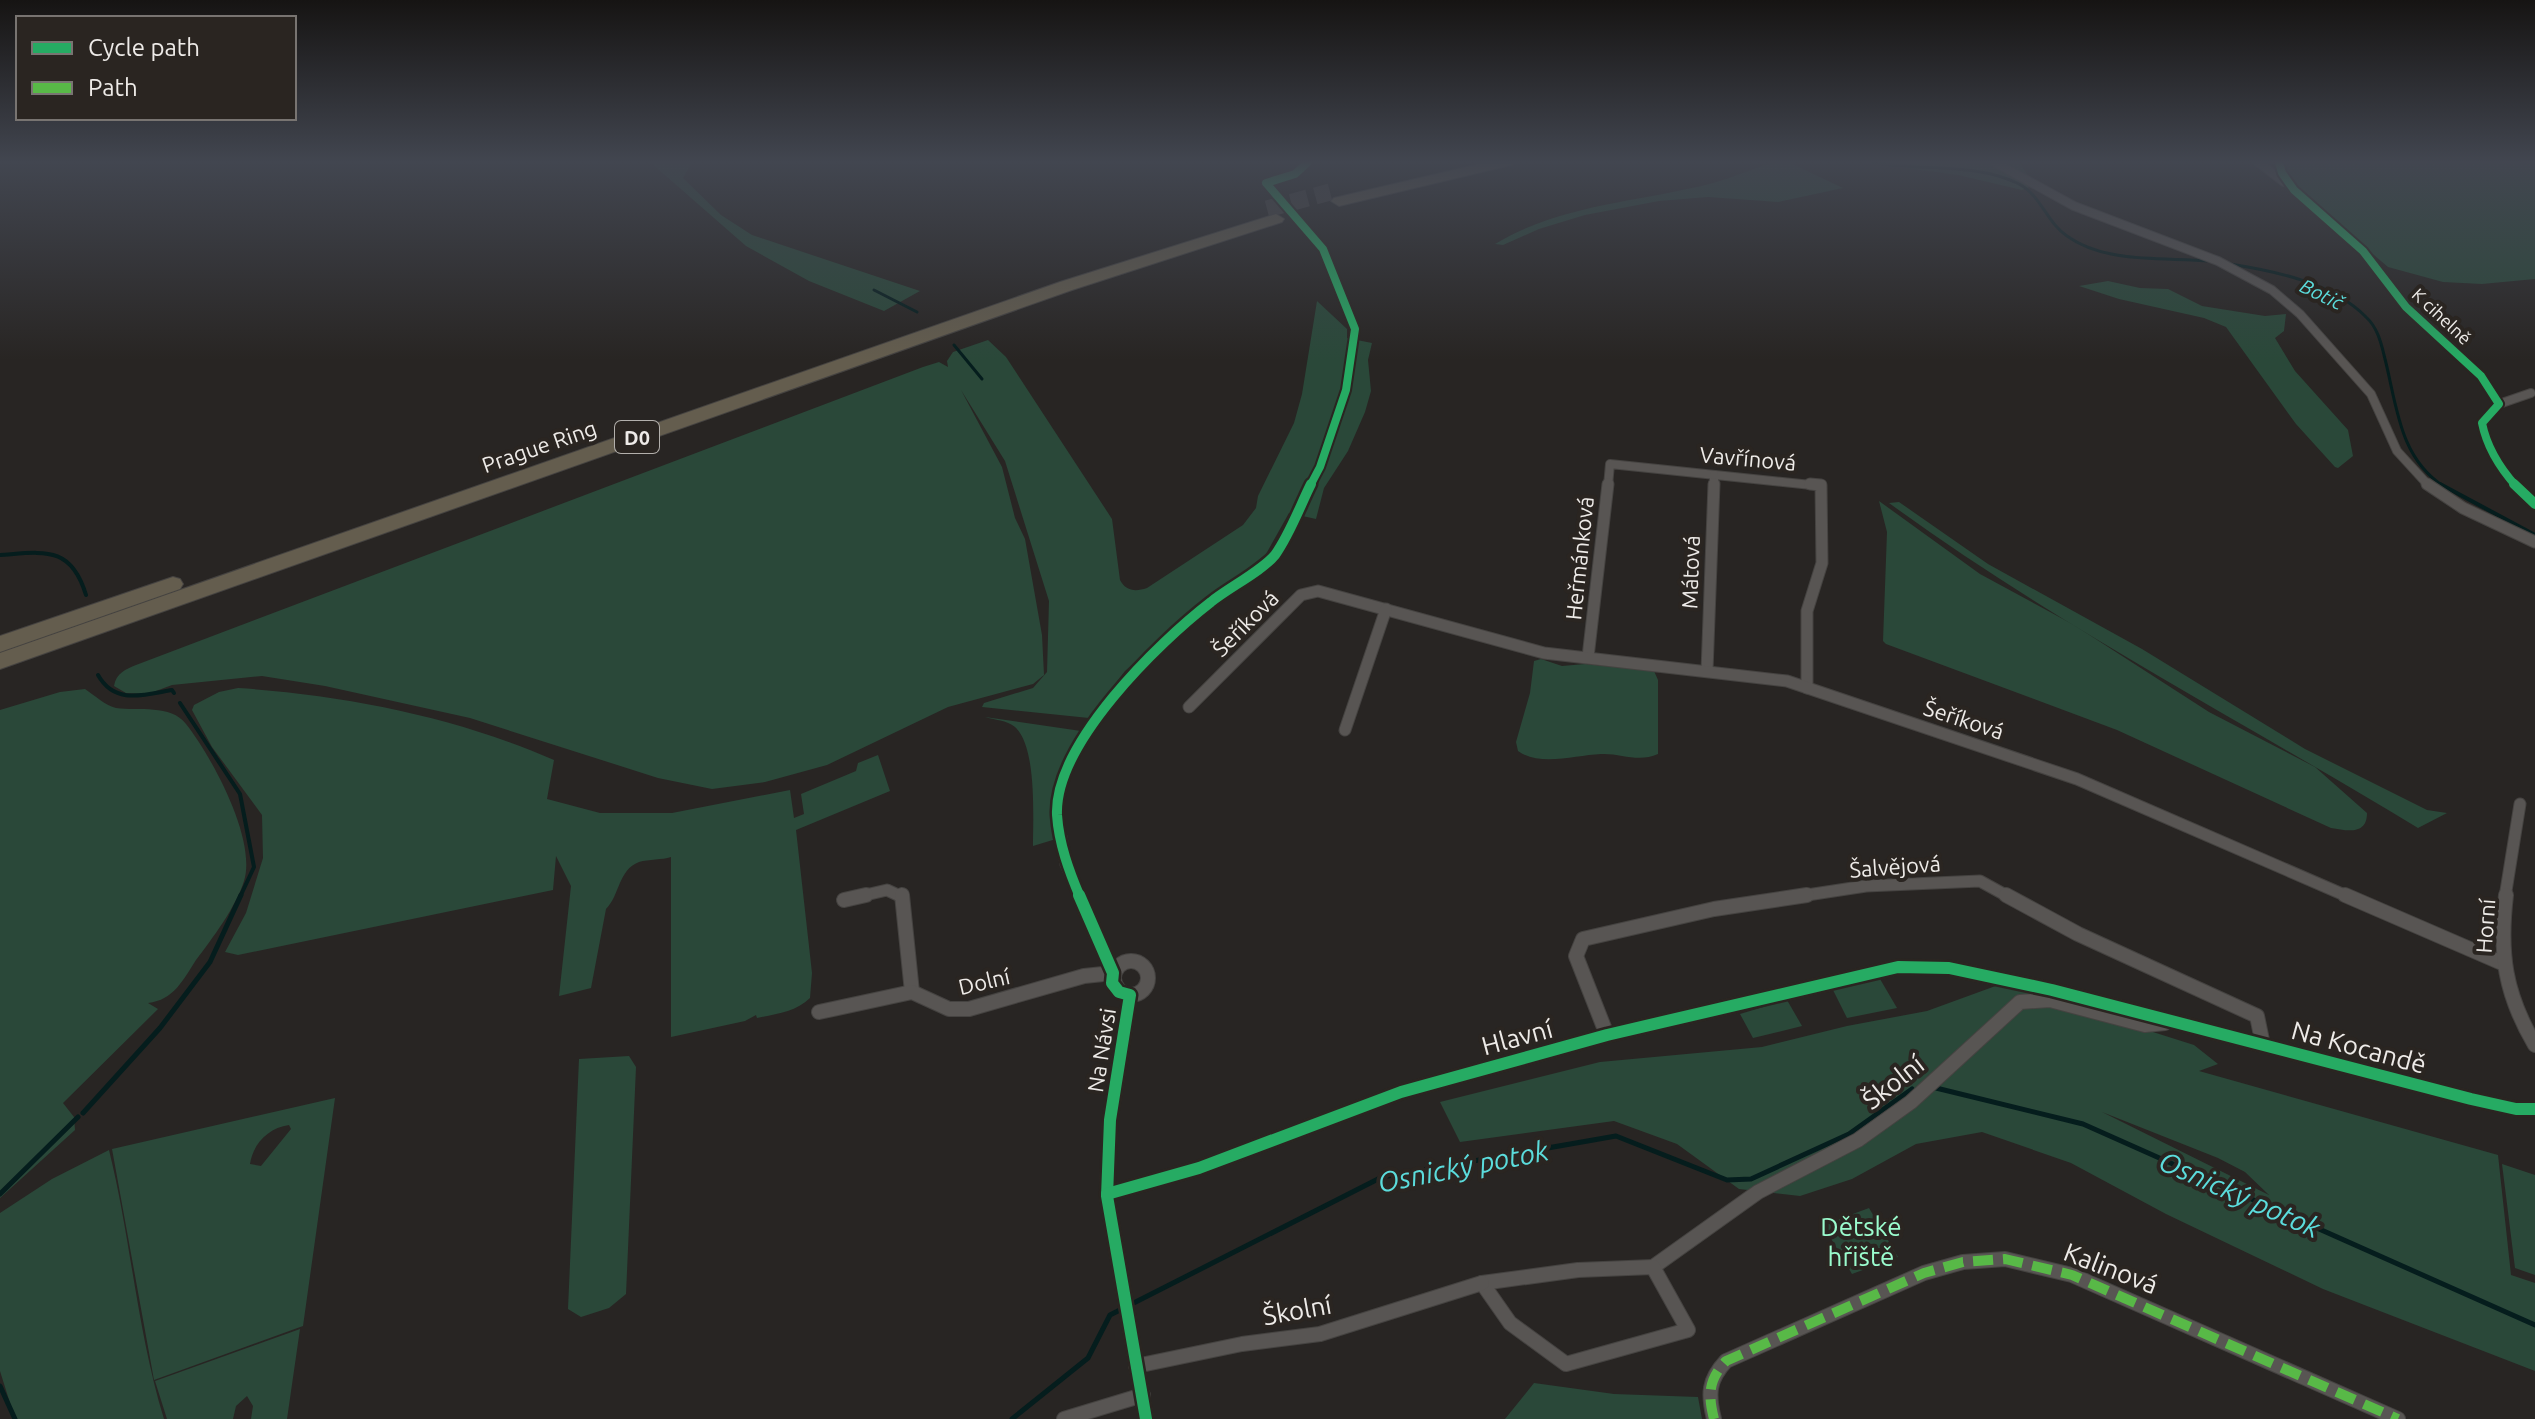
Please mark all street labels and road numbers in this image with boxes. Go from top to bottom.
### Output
street label: K cihelně [2408,284,2476,348]
street label: Prague Ring [478,415,600,477]
road number: D0 [615,421,659,453]
street label: Vavřínová [1699,441,1797,475]
street label: Heřmánková [1560,495,1598,621]
street label: Mátová [1676,535,1704,609]
street label: Šeříková [1207,585,1283,661]
street label: Šeříková [1921,694,2007,744]
street label: Šalvějová [1848,850,1942,882]
street label: Horní [2471,897,2499,954]
street label: Dolní [956,963,1013,999]
street label: Na Návsi [1082,1006,1120,1094]
street label: Hlavní [1478,1013,1556,1060]
street label: Na Kocandě [2288,1015,2430,1079]
street label: Školní [1857,1049,1930,1115]
street label: Kalinová [2060,1237,2162,1299]
street label: Školní [1260,1290,1334,1330]

